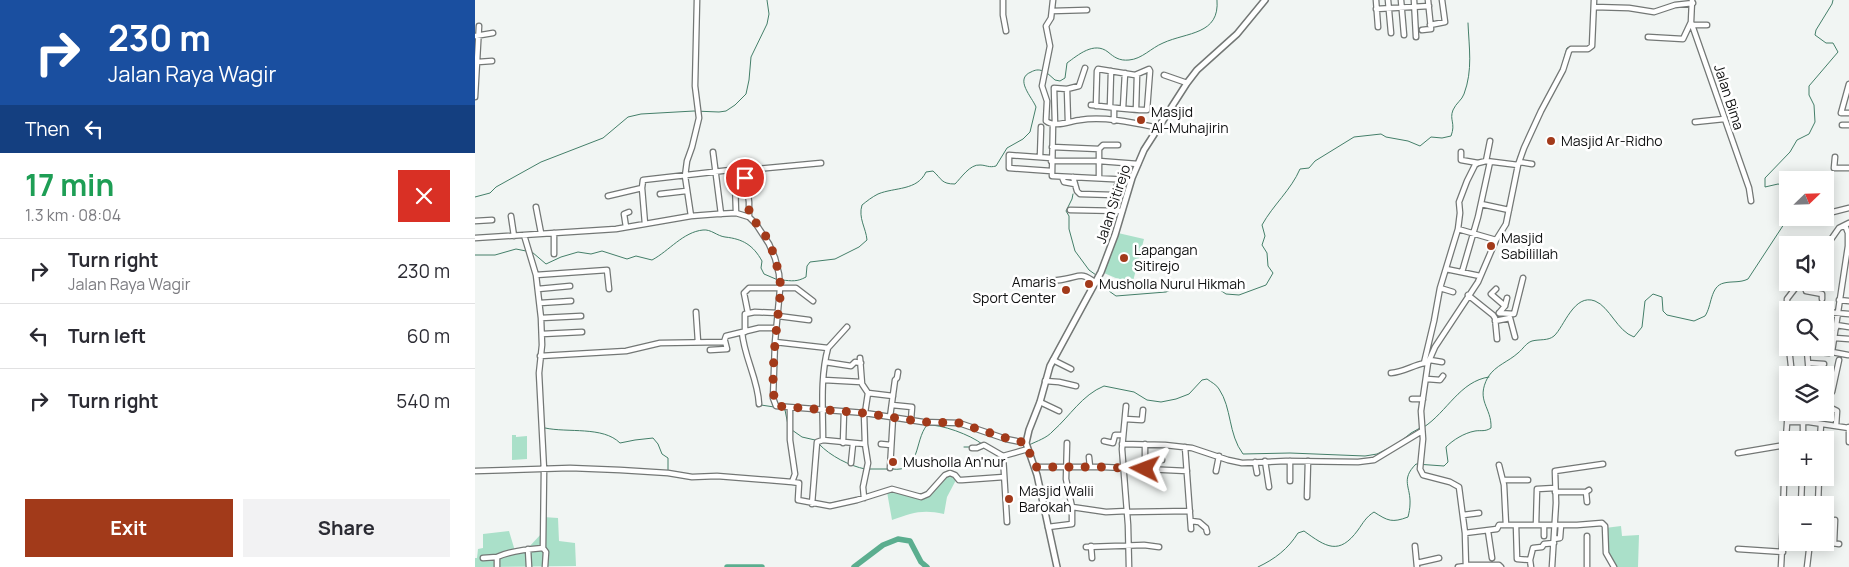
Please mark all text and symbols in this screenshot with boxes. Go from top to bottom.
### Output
text: 230 m [108,14,211,62]
icon: right [25,20,90,85]
text: Jalan Raya Wagir [108,59,276,89]
street label: Jalan Bima [1710,62,1749,132]
place label: Masjid Al-Muhajirin [1151,102,1229,137]
marker: Masjid Al-Muhajirin [1135,114,1147,126]
icon: left [80,115,108,143]
text: Then [25,116,70,142]
place label: Masjid Ar-Ridho [1561,131,1663,150]
marker: Masjid Ar-Ridho [1545,135,1557,147]
pin [724,157,766,199]
street label: Jalan Sitirejo [1091,162,1134,246]
text: 17 min [25,164,114,205]
icon: arrive [731,164,759,192]
button: close [398,170,450,222]
north arrow [1779,171,1834,226]
map controls [1779,171,1834,551]
text: 1.3 km · 08:04 [25,204,121,226]
place label: Masjid Sabilillah [1501,228,1558,263]
button: sound [1779,236,1834,291]
place label: Lapangan Sitirejo [1134,240,1198,275]
marker: Masjid Sabilillah [1485,240,1497,252]
text: Turn right [68,247,158,273]
marker: Lapangan Sitirejo [1118,252,1130,264]
icon: right [25,257,53,285]
text: 230 m [397,258,450,284]
place label: Amaris Sport Center [972,272,1056,307]
text: Jalan Raya Wagir [68,273,190,295]
place label: Musholla Nurul Hikmah [1099,274,1245,293]
marker: Musholla Nurul Hikmah [1083,278,1095,290]
marker: Amaris Sport Center [1060,284,1072,296]
button: search [1779,301,1834,356]
icon: left [25,322,53,350]
text: Turn left [68,323,146,349]
text: 60 m [407,323,450,349]
button: layers [1779,366,1834,421]
icon: right [25,387,53,415]
text: Turn right [68,388,158,414]
text: 540 m [396,388,450,414]
button: + [1779,431,1834,486]
position arrow [1118,442,1170,494]
place label: Musholla An'nur [903,452,1005,471]
marker: Musholla An'nur [887,456,899,468]
place label: Masjid Walii Barokah [1019,481,1094,516]
marker: Masjid Walii Barokah [1003,493,1015,505]
button: − [1779,496,1834,551]
button: Exit [25,499,233,557]
button: Share [243,499,450,557]

